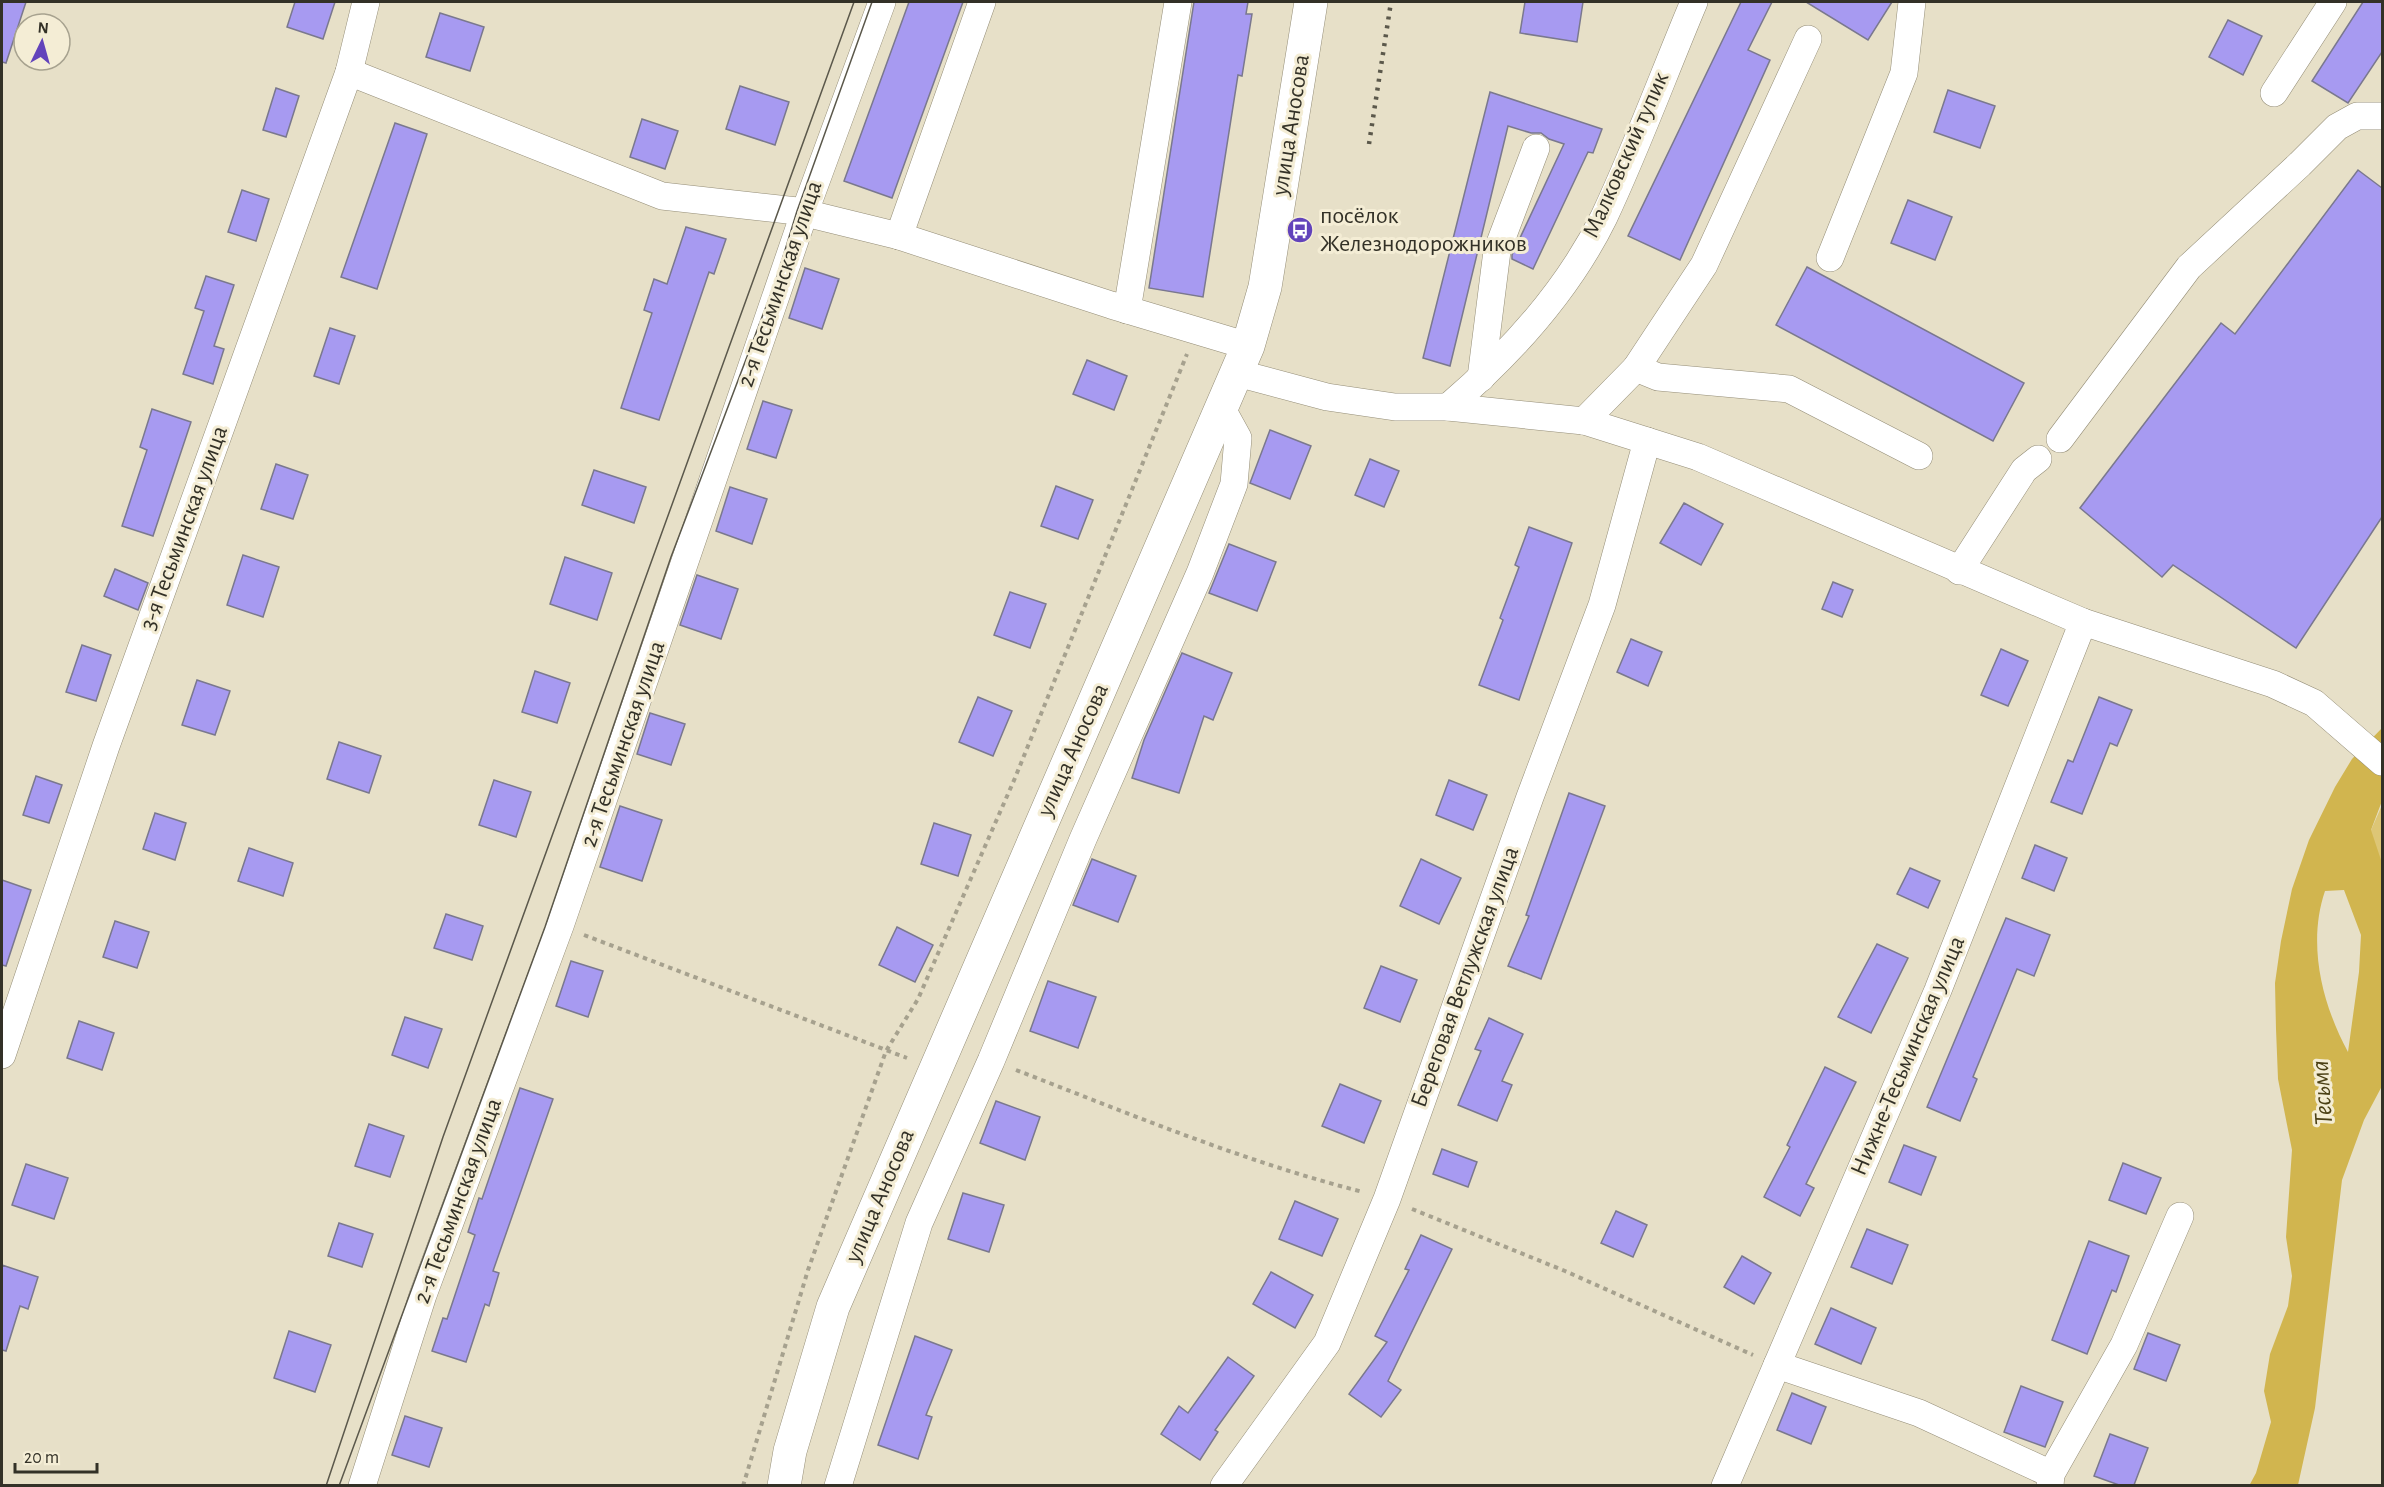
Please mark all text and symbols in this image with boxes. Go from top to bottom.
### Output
north arrow [12,12,72,72]
text: N [37,20,49,37]
street label: улица Аносова [1268,53,1314,198]
street label: Малковский тупик [1579,68,1673,242]
street label: 2-я Тесьминская улица [733,178,827,390]
place label: посёлок Железнодорожников [1320,204,1527,256]
bus stop icon: посёлок Железнодорожников [1285,215,1315,245]
street label: 3-я Тесьминская улица [136,423,232,633]
street label: 2-я Тесьминская улица [576,638,670,850]
street label: улица Аносова [1033,680,1113,821]
street label: Береговая Ветлужская улица [1407,843,1523,1111]
street label: Нижне-Тесьминская улица [1847,933,1969,1179]
water label: Тесьма [2307,1060,2337,1126]
street label: 2-я Тесьминская улица [410,1095,506,1307]
street label: улица Аносова [841,1126,919,1267]
scale bar [15,1436,98,1474]
text: 20 m [24,1449,59,1467]

